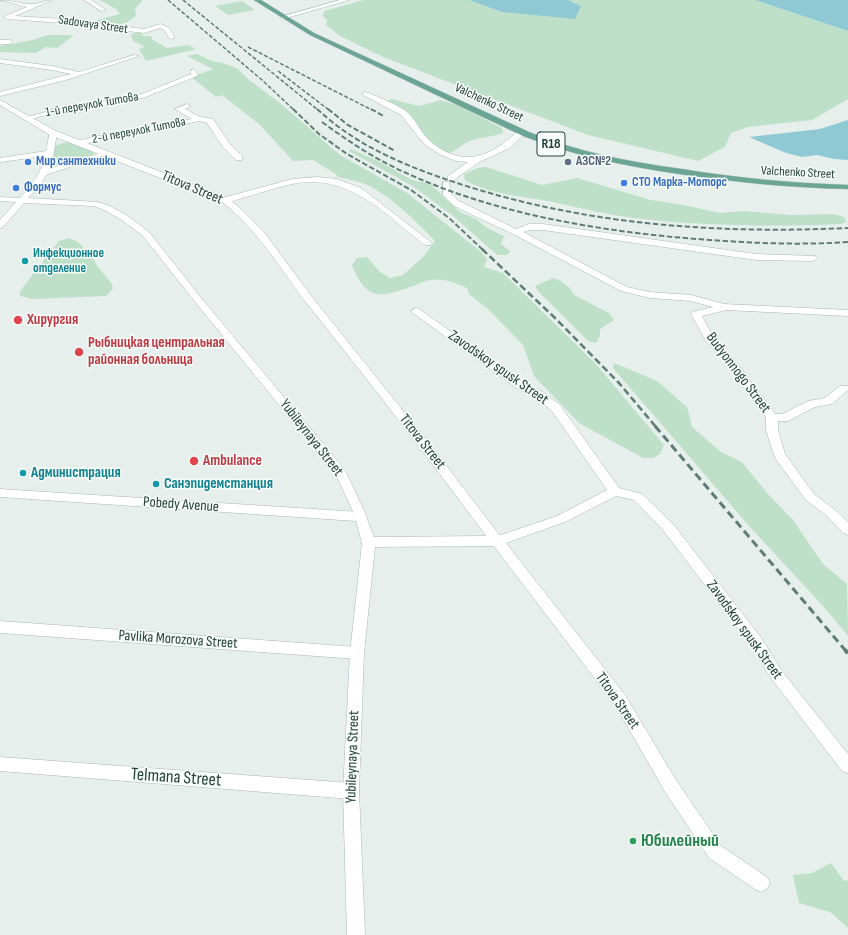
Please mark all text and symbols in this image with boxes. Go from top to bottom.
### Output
street label: Sadovaya Street [57,12,129,38]
street label: Valchenko Street [452,80,526,126]
street label: 1-й переулок Титова [44,89,140,121]
street label: 2-й переулок Титова [91,114,187,148]
road number: R18 [537,132,565,156]
place label: Мир сантехники [36,154,116,170]
place label: АЗС№2 [576,154,611,170]
marker: Мир сантехники [23,157,33,167]
marker: АЗС№2 [563,157,573,167]
street label: Valchenko Street [761,163,835,183]
street label: Titova Street [159,167,225,209]
place label: СТО Марка-Моторс [632,175,727,191]
marker: СТО Марка-Моторс [619,178,629,188]
place label: Формус [24,180,61,196]
marker: Формус [11,183,21,193]
place label: Инфекционное отделение [33,246,104,277]
marker: Инфекционное отделение [20,256,30,266]
place label: Хирургия [27,311,78,329]
marker: Хирургия [12,314,24,326]
street label: Zavodskoy spusk Street [444,327,552,409]
street label: Budyonnogo Street [702,329,774,417]
place label: Рыбницкая центральная районная больница [88,334,225,369]
marker: Рыбницкая центральная районная больница [73,346,85,358]
street label: Yubileynaya Street [275,396,347,480]
street label: Titova Street [395,411,449,473]
place label: Ambulance [203,452,262,470]
marker: Ambulance [188,455,200,467]
place label: Администрация [31,464,121,482]
marker: Администрация [18,468,28,478]
place label: Санэпидемстанция [164,475,273,493]
marker: Санэпидемстанция [151,479,161,489]
street label: Pobedy Avenue [143,493,219,517]
street label: Zavodskoy spusk Street [702,577,786,683]
street label: Pavlika Morozova Street [118,627,238,653]
street label: Titova Street [591,669,643,733]
street label: Yubileynaya Street [342,710,364,804]
street label: Telmana Street [130,764,222,792]
place label: Юбилейный [641,830,719,852]
marker: Юбилейный [628,836,638,846]

